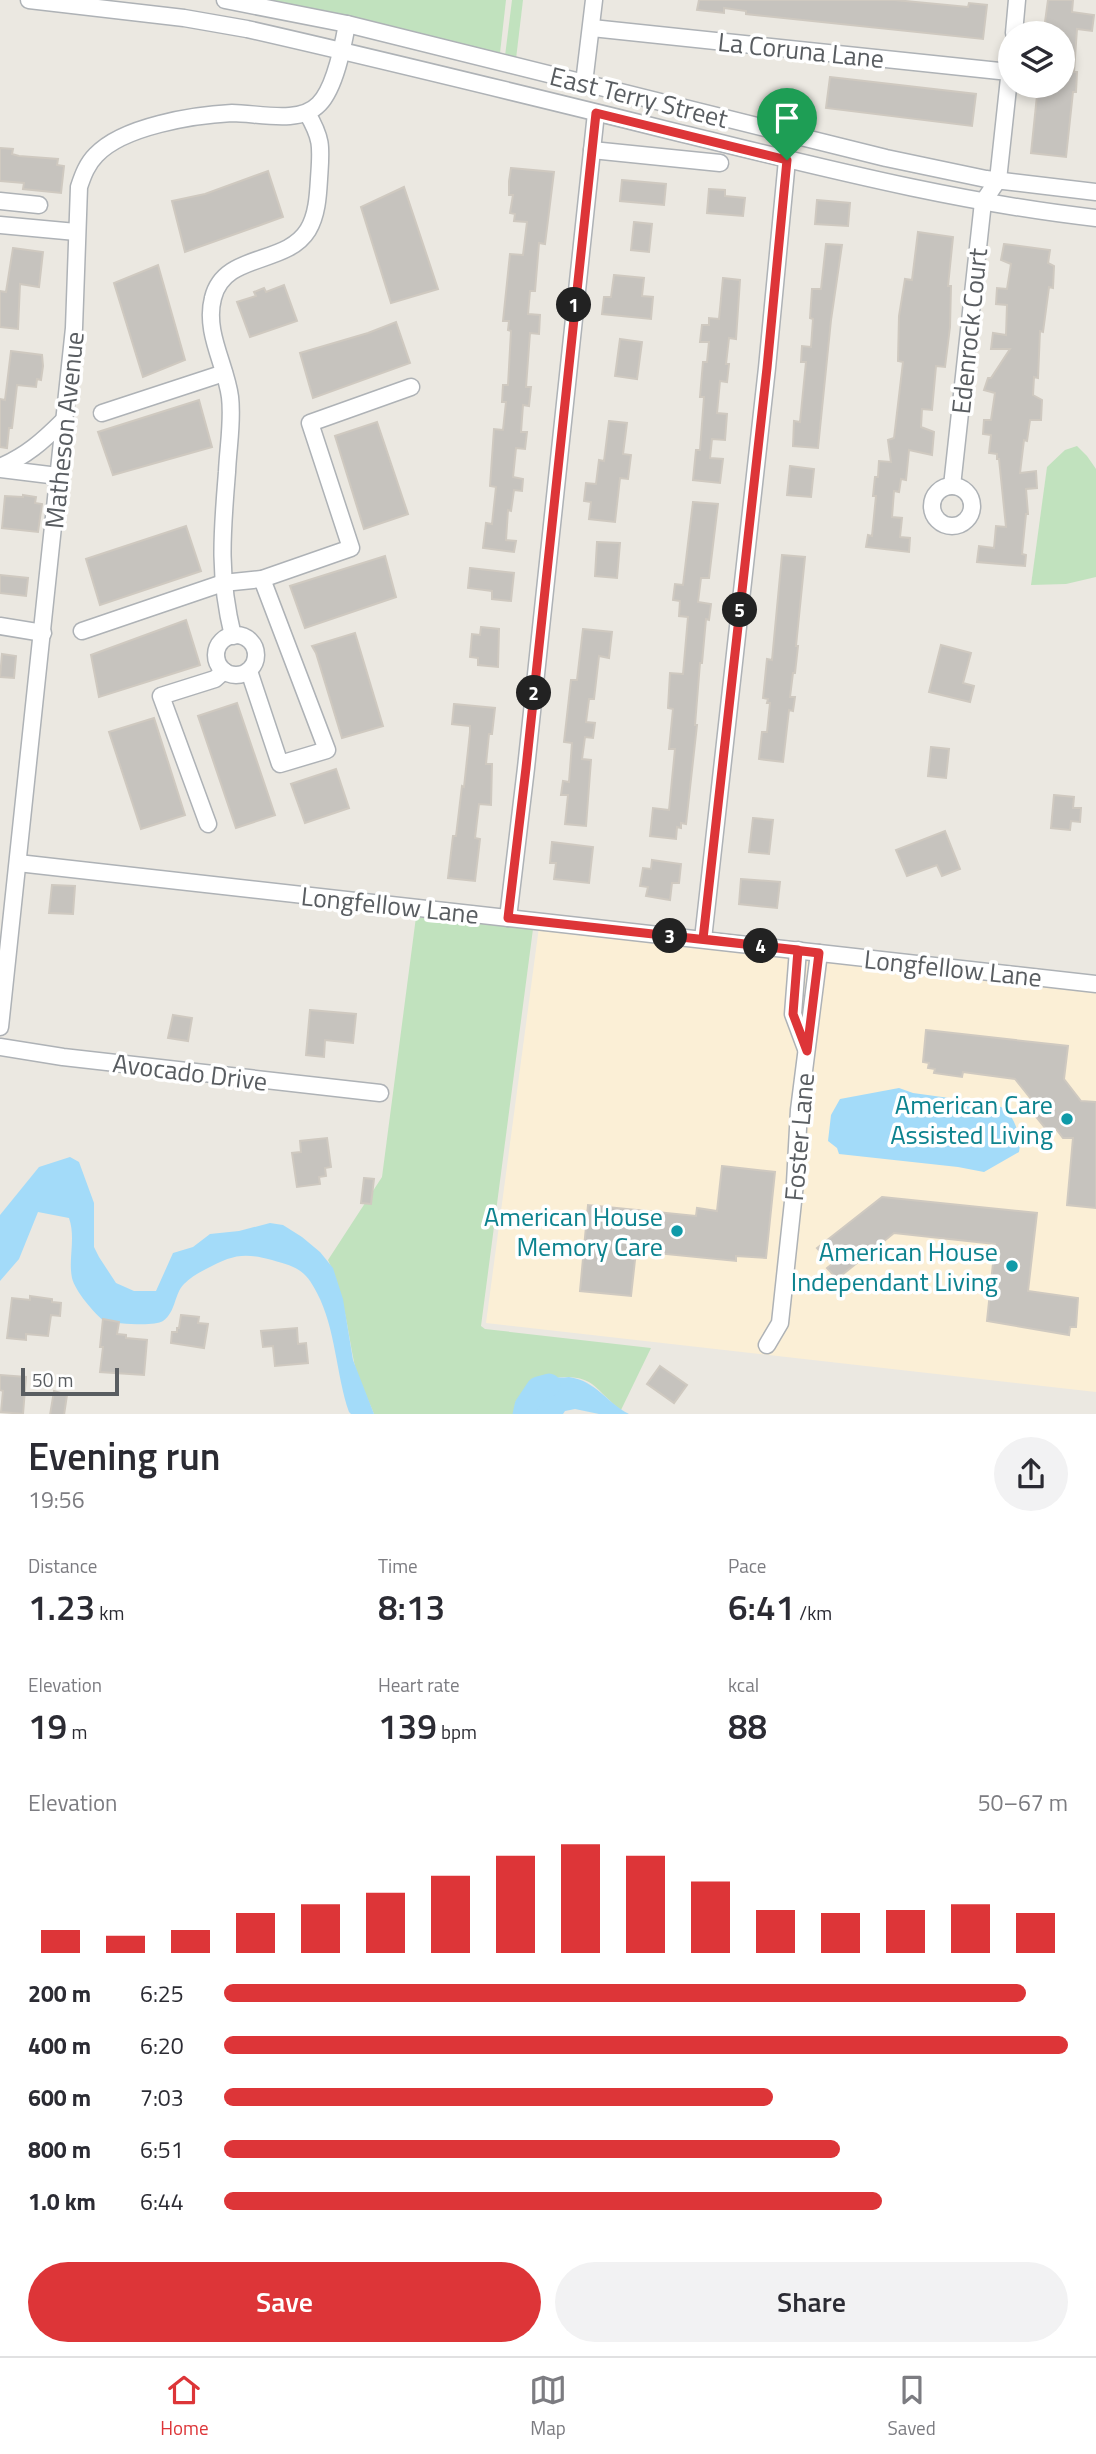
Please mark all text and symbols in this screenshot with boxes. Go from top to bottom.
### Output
map controls [998,21,1075,98]
button: layers [998,21,1075,98]
street label: La Coruna Lane [716,22,886,78]
street label: East Terry Street [546,56,732,138]
pin [757,88,817,160]
icon: arrive [768,99,806,137]
street label: Edenrock Court [941,246,997,416]
pin: 1 [556,288,592,322]
text: 1 [568,290,579,319]
street label: Matheson Avenue [34,330,94,530]
pin: 5 [722,592,758,628]
text: 5 [734,595,745,624]
pin: 2 [516,676,552,710]
text: 2 [528,678,539,707]
street label: Longfellow Lane [299,876,481,934]
pin: 3 [652,918,688,954]
text: 3 [664,921,675,950]
pin: 4 [744,928,778,964]
text: 4 [755,931,766,960]
street label: Longfellow Lane [862,939,1044,997]
street label: Avocado Drive [110,1043,270,1101]
street label: Foster Lane [774,1071,824,1203]
place label: American Care Assisted Living [890,1085,1053,1154]
marker: American Care Assisted Living [1059,1111,1075,1127]
place label: American House Memory Care [484,1197,663,1266]
marker: American House Memory Care [669,1223,685,1239]
place label: American House Independant Living [791,1232,998,1301]
marker: American House Independant Living [1004,1258,1020,1274]
text: 50 m [32,1365,73,1394]
scale bar [21,1366,119,1397]
text: Evening run [28,1427,221,1485]
button: share [994,1437,1068,1511]
text: 19:56 [28,1482,85,1517]
text: Distance [28,1551,97,1580]
text: Time [378,1551,418,1580]
text: Pace [728,1551,766,1580]
text: 1.23 [28,1580,95,1634]
text: 8:13 [378,1580,445,1634]
text: 6:41 [728,1580,795,1634]
text: km [95,1598,124,1627]
text: /km [795,1598,832,1627]
text: Elevation [28,1670,102,1699]
text: Heart rate [378,1670,460,1699]
text: kcal [728,1670,759,1699]
text: 19 [28,1699,67,1753]
text: 139 [378,1699,437,1753]
text: 88 [728,1699,767,1753]
text: m [67,1717,87,1746]
text: bpm [437,1717,477,1746]
text: Elevation [28,1785,117,1820]
text: 50–67 m [978,1785,1068,1820]
text: 200 m [28,1976,91,2011]
text: 6:25 [140,1976,184,2011]
text: 400 m [28,2028,91,2063]
text: 6:20 [140,2028,184,2063]
text: 600 m [28,2080,91,2115]
text: 7:03 [140,2080,184,2115]
text: 800 m [28,2132,91,2167]
text: 6:51 [140,2132,184,2167]
text: 1.0 km [28,2184,96,2219]
text: 6:44 [140,2184,184,2219]
button: Save [28,2262,541,2342]
button: Share [555,2262,1068,2342]
tab: Home [160,2371,208,2442]
tab: Map [529,2371,567,2442]
tab: Saved [887,2371,936,2442]

